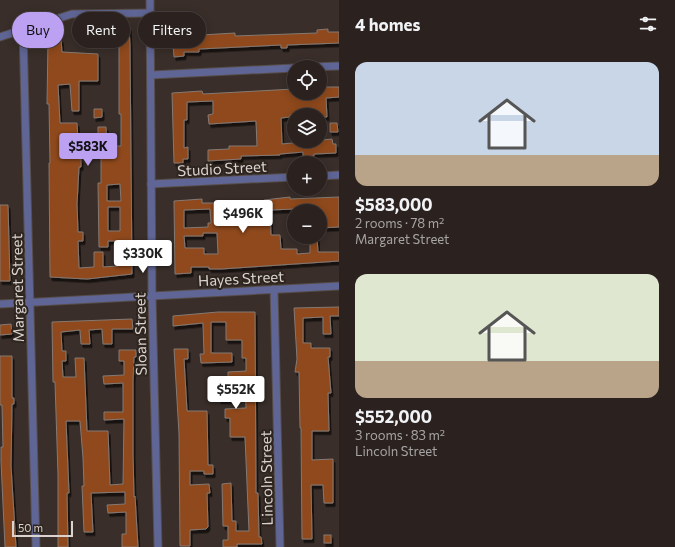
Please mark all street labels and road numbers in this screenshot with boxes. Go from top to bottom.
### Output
street label: Studio Street [177,157,267,179]
street label: Margaret Street [7,233,27,343]
street label: Hayes Street [197,267,285,289]
street label: Sloan Street [130,292,150,376]
street label: Lincoln Street [256,430,276,526]

